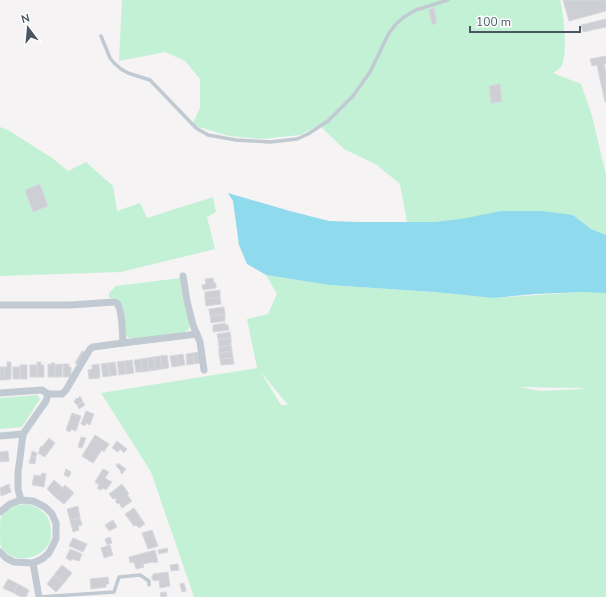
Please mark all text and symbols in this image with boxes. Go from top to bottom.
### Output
north arrow [8,8,48,48]
scale bar [470,8,580,34]
text: N [19,11,31,27]
text: 100 m [476,14,511,30]

